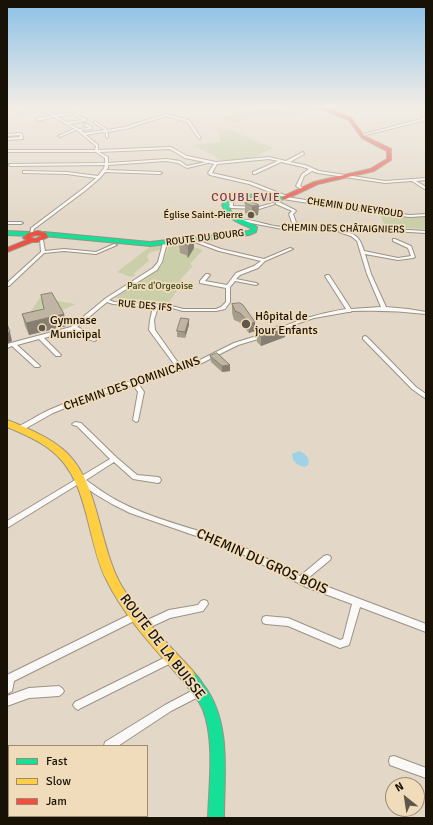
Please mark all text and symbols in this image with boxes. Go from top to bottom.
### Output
district label: COUBLEVIE [211,191,281,205]
street label: CHEMIN DU NEYROUD [306,195,404,221]
place label: Église Saint-Pierre [164,209,243,221]
marker: Église Saint-Pierre [246,210,256,220]
street label: CHEMIN DES CHÂTAIGNIERS [281,222,405,236]
street label: ROUTE DU BOURG [165,227,245,249]
park label: Parc d'Orgeoise [127,280,193,292]
street label: RUE DES IFS [118,298,172,314]
place label: Hôpital de jour Enfants [255,310,318,338]
place label: Gymnase Municipal [50,314,101,342]
marker: Hôpital de jour Enfants [240,318,252,330]
marker: Gymnase Municipal [37,323,47,333]
street label: CHEMIN DES DOMINICAINS [62,354,202,414]
street label: CHEMIN DU GROS BOIS [194,525,330,599]
street label: ROUTE DE LA BUISSE [116,591,208,703]
legend [8,745,148,817]
text: Fast [46,754,67,769]
text: Slow [46,774,71,789]
north arrow [385,777,425,817]
text: N [393,779,406,795]
text: Jam [46,794,67,809]

